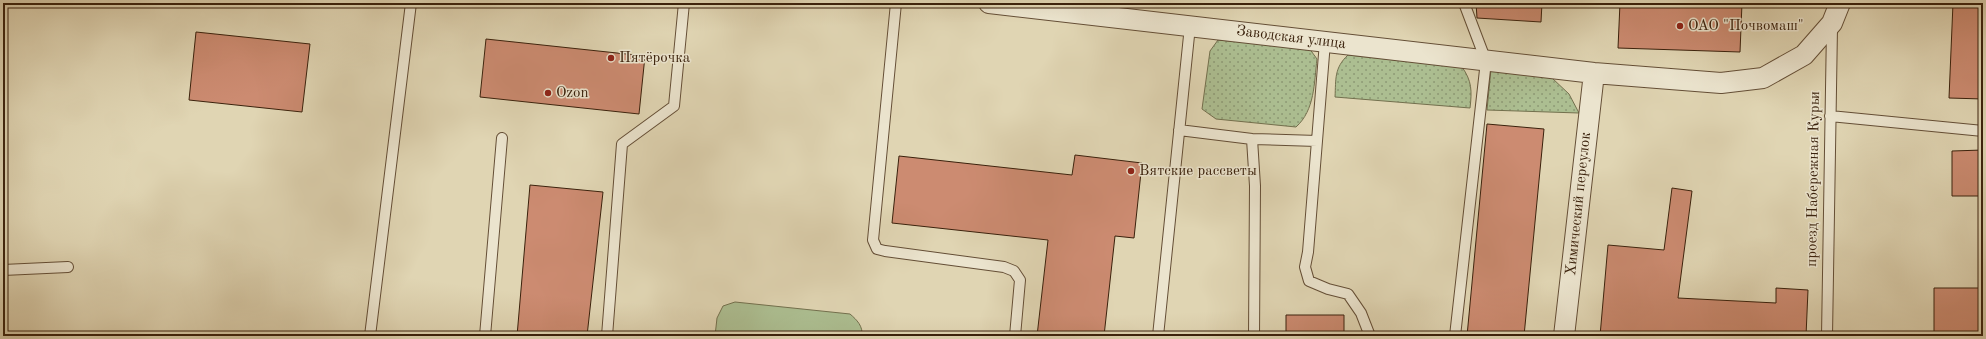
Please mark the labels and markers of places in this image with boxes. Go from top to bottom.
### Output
place label: ОАО "Почвомаш" [1688,19,1804,34]
marker: ОАО "Почвомаш" [1675,21,1685,31]
place label: Пятёрочка [619,51,691,66]
marker: Пятёрочка [606,53,616,63]
place label: Ozon [556,86,589,101]
marker: Ozon [543,88,553,98]
place label: Вятские рассветы [1139,164,1257,179]
marker: Вятские рассветы [1126,166,1136,176]

